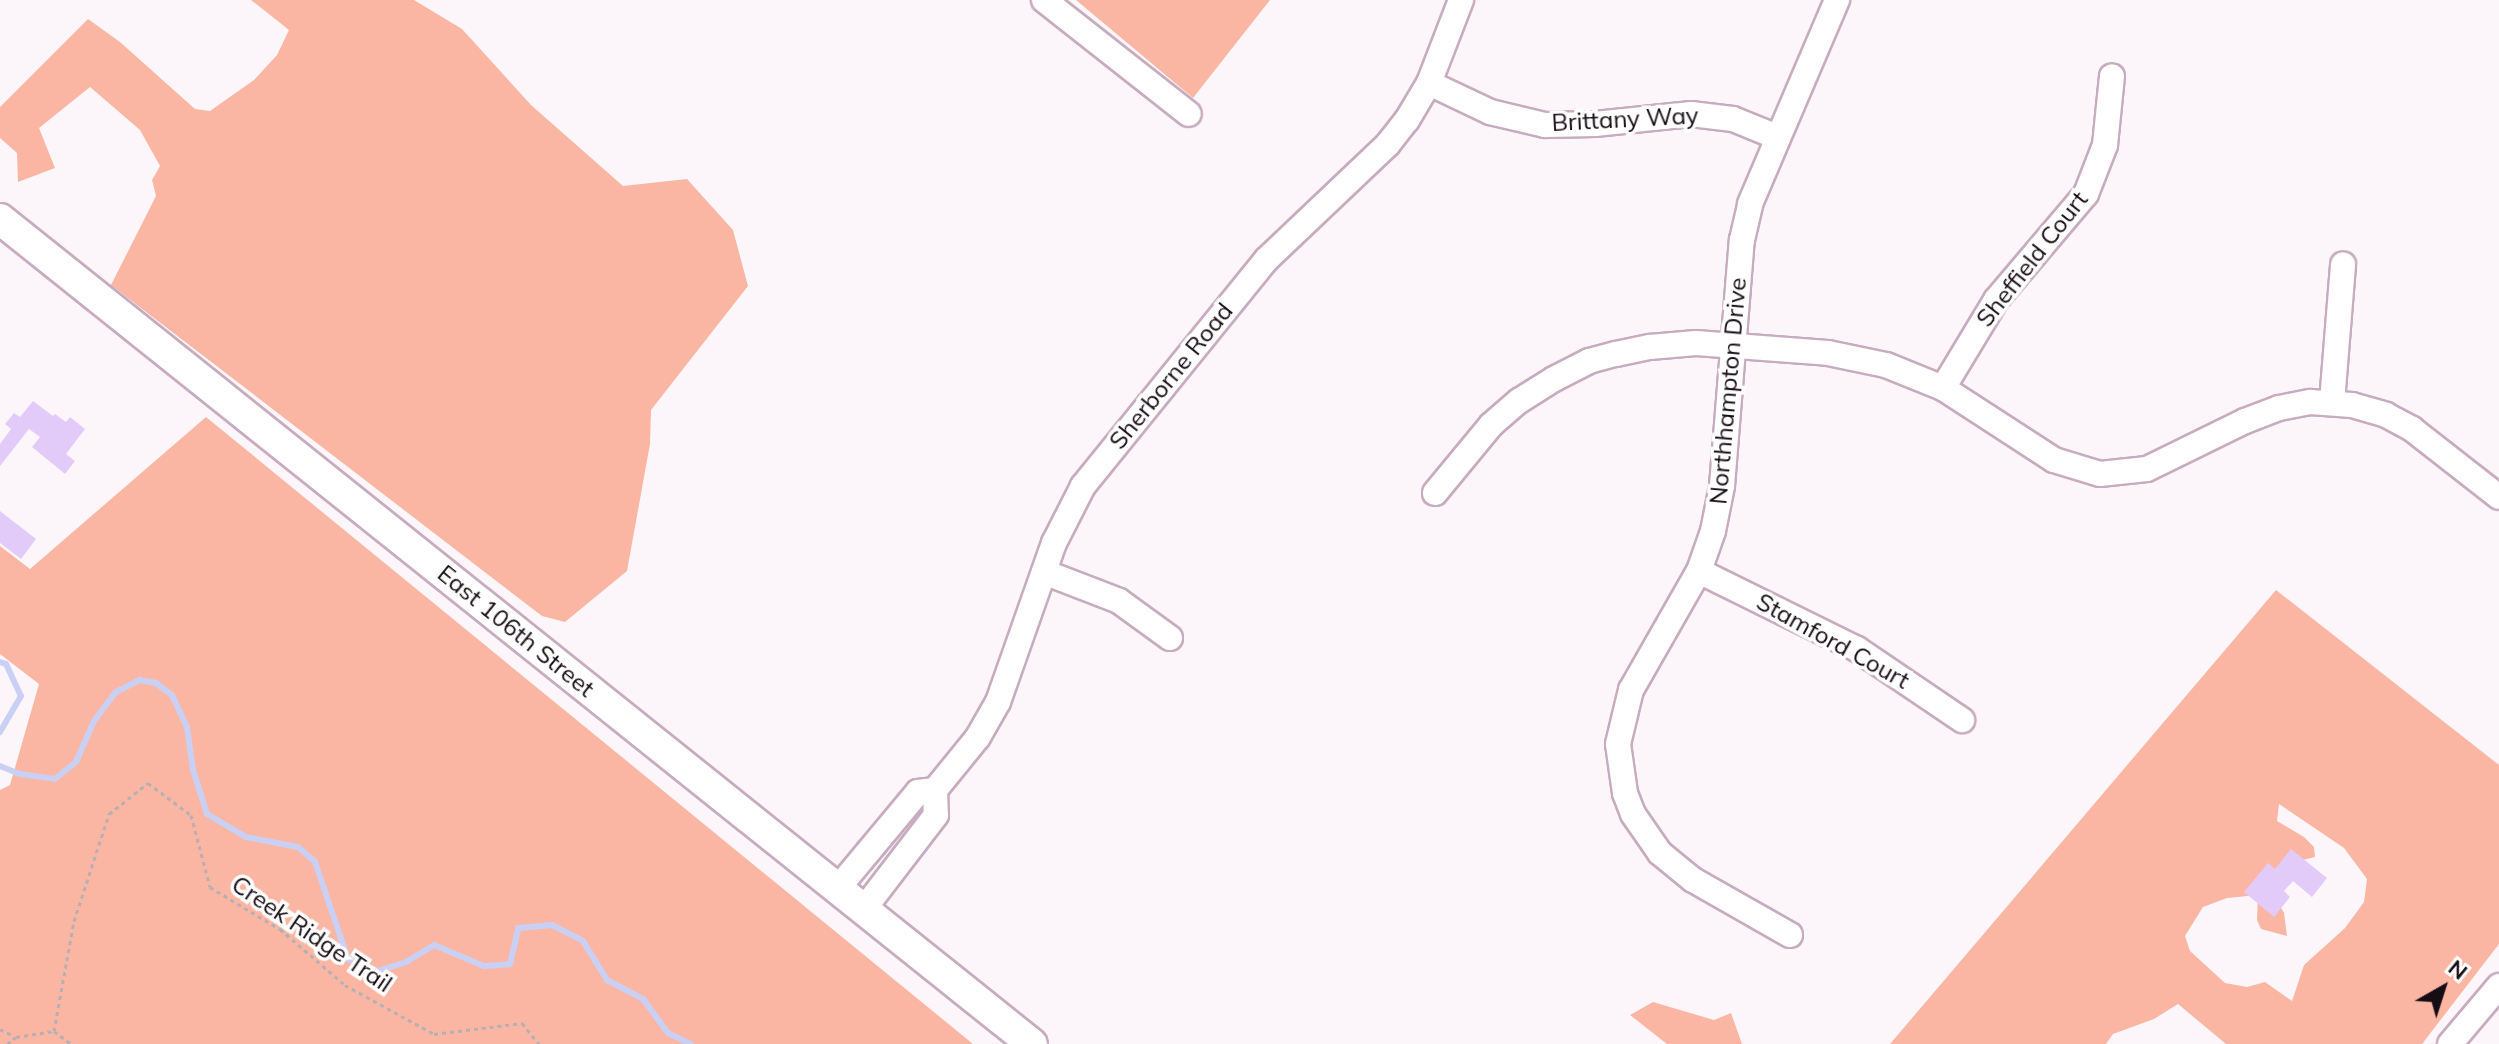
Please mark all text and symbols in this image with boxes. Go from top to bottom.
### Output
street label: Brittany Way [1551,101,1699,137]
street label: Sheffield Court [1970,186,2094,332]
street label: Northhampton Drive [1704,276,1752,506]
street label: Sherborne Road [1103,297,1239,455]
street label: East 106th Street [432,559,600,703]
street label: Stamford Court [1752,587,1914,695]
street label: Creek Ridge Trail [226,870,398,998]
north arrow [2403,948,2483,1028]
text: N [2443,953,2473,985]

